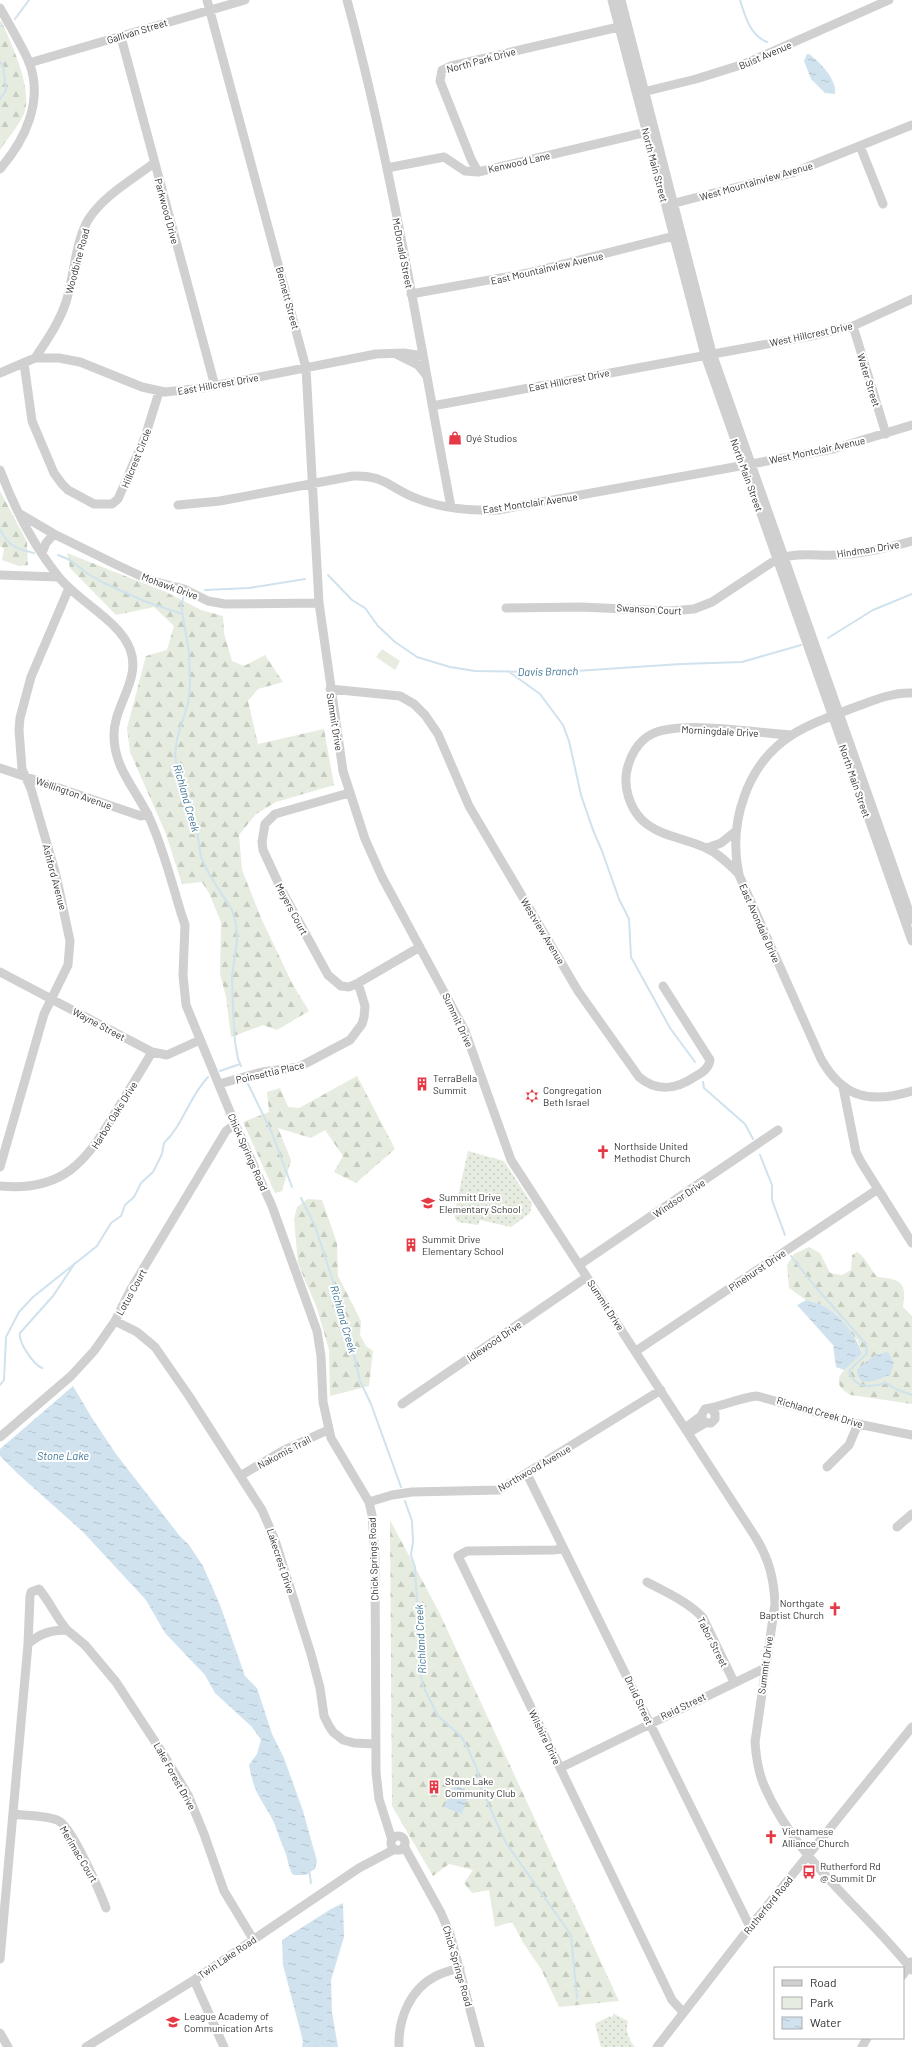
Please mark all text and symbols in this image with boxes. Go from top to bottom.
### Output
street label: Gallivan Street [105,16,169,46]
street label: Buist Avenue [737,38,793,72]
street label: North Park Drive [445,45,517,75]
street label: North Main Street [639,126,671,204]
street label: Kenwood Lane [487,149,551,175]
street label: West Mountainview Avenue [698,159,814,203]
street label: Parkwood Drive [152,177,182,245]
street label: McDonald Street [390,217,416,290]
street label: Woodbine Road [62,227,92,295]
street label: East Mountainview Avenue [490,249,604,287]
street label: Bennett Street [274,265,302,331]
street label: West Hillcrest Drive [768,319,854,349]
street label: Water Street [855,352,883,408]
street label: East Hillcrest Drive [528,366,610,394]
street label: East Hillcrest Drive [177,371,259,397]
street label: Hillcrest Circle [119,426,153,490]
shop icon: Oyé Studios [447,430,463,446]
place label: Oyé Studios [466,432,517,444]
street label: West Montclair Avenue [768,434,866,466]
street label: North Main Street [728,437,766,513]
street label: East Montclair Avenue [482,490,578,516]
street label: Hindman Drive [836,538,900,560]
street label: Mohawk Drive [140,570,200,602]
street label: Swanson Court [616,601,682,617]
water label: Davis Branch [518,664,579,678]
street label: Summit Drive [325,692,345,752]
street label: Morningdale Drive [681,723,759,739]
street label: North Main Street [837,743,873,819]
water label: Richland Creek [171,763,203,834]
street label: Wellington Avenue [34,774,114,812]
street label: Ashford Avenue [40,843,70,911]
street label: Meyers Court [273,881,311,937]
street label: East Avondale Drive [737,882,783,964]
street label: Westview Avenue [518,896,568,966]
street label: Summit Drive [440,991,476,1049]
street label: Wayne Street [71,1005,128,1043]
street label: Poinsettia Place [235,1058,305,1086]
place label: TerraBella Summit [433,1072,477,1096]
building icon: TerraBella Summit [414,1076,430,1092]
street label: Harbor Oaks Drive [88,1079,140,1151]
place label: Congregation Beth Israel [543,1084,602,1108]
synagogue icon: Congregation Beth Israel [524,1088,540,1104]
street label: Chick Springs Road [226,1111,270,1193]
place label: Northside United Methodist Church [614,1140,690,1164]
church icon: Northside United Methodist Church [595,1144,611,1160]
street label: Windsor Drive [651,1176,707,1220]
place label: Summitt Drive Elementary School [439,1191,520,1215]
school or university icon: Summitt Drive Elementary School [420,1195,436,1211]
place label: Summit Drive Elementary School [422,1233,503,1257]
building icon: Summit Drive Elementary School [403,1237,419,1253]
street label: Pinehurst Drive [726,1247,788,1293]
street label: Lotus Court [113,1266,149,1317]
street label: Summit Drive [585,1277,627,1333]
water label: Richland Creek [328,1284,360,1355]
street label: Idlewood Drive [464,1318,524,1364]
street label: Richland Creek Drive [776,1394,864,1430]
street label: Nakomis Trail [255,1433,313,1471]
street label: Northwood Avenue [495,1442,573,1494]
water label: Stone Lake [37,1449,89,1462]
street label: Chick Springs Road [366,1517,380,1601]
street label: Lakecrest Drive [265,1527,297,1595]
place label: Northgate Baptist Church [760,1597,824,1621]
church icon: Northgate Baptist Church [827,1601,843,1617]
water label: Richland Creek [412,1603,428,1674]
street label: Tabor Street [695,1615,731,1669]
street label: Summit Drive [755,1635,775,1695]
street label: Druid Street [622,1674,656,1727]
street label: Reid Street [658,1690,708,1722]
street label: Wilshire Drive [527,1708,563,1766]
street label: Lake Forest Drive [152,1740,198,1812]
place label: Stone Lake Community Club [445,1775,516,1799]
building icon: Stone Lake Community Club [426,1779,442,1795]
street label: Merimac Court [57,1824,101,1885]
place label: Vietnamese Alliance Church [782,1825,849,1849]
church icon: Vietnamese Alliance Church [763,1829,779,1845]
place label: Rutherford Rd @ Summit Dr [820,1860,881,1884]
bus stop icon: Rutherford Rd @ Summit Dr [801,1864,817,1880]
street label: Rutherford Road [741,1874,795,1936]
street label: Chick Springs Road [441,1924,475,2008]
street label: Twin Lake Road [196,1933,258,1981]
legend [774,1967,904,2039]
text: Road [810,1975,837,1989]
text: Park [810,1995,834,2009]
place label: League Academy of Communication Arts [184,2010,273,2034]
school or university icon: League Academy of Communication Arts [165,2014,181,2030]
text: Water [810,2015,842,2029]

